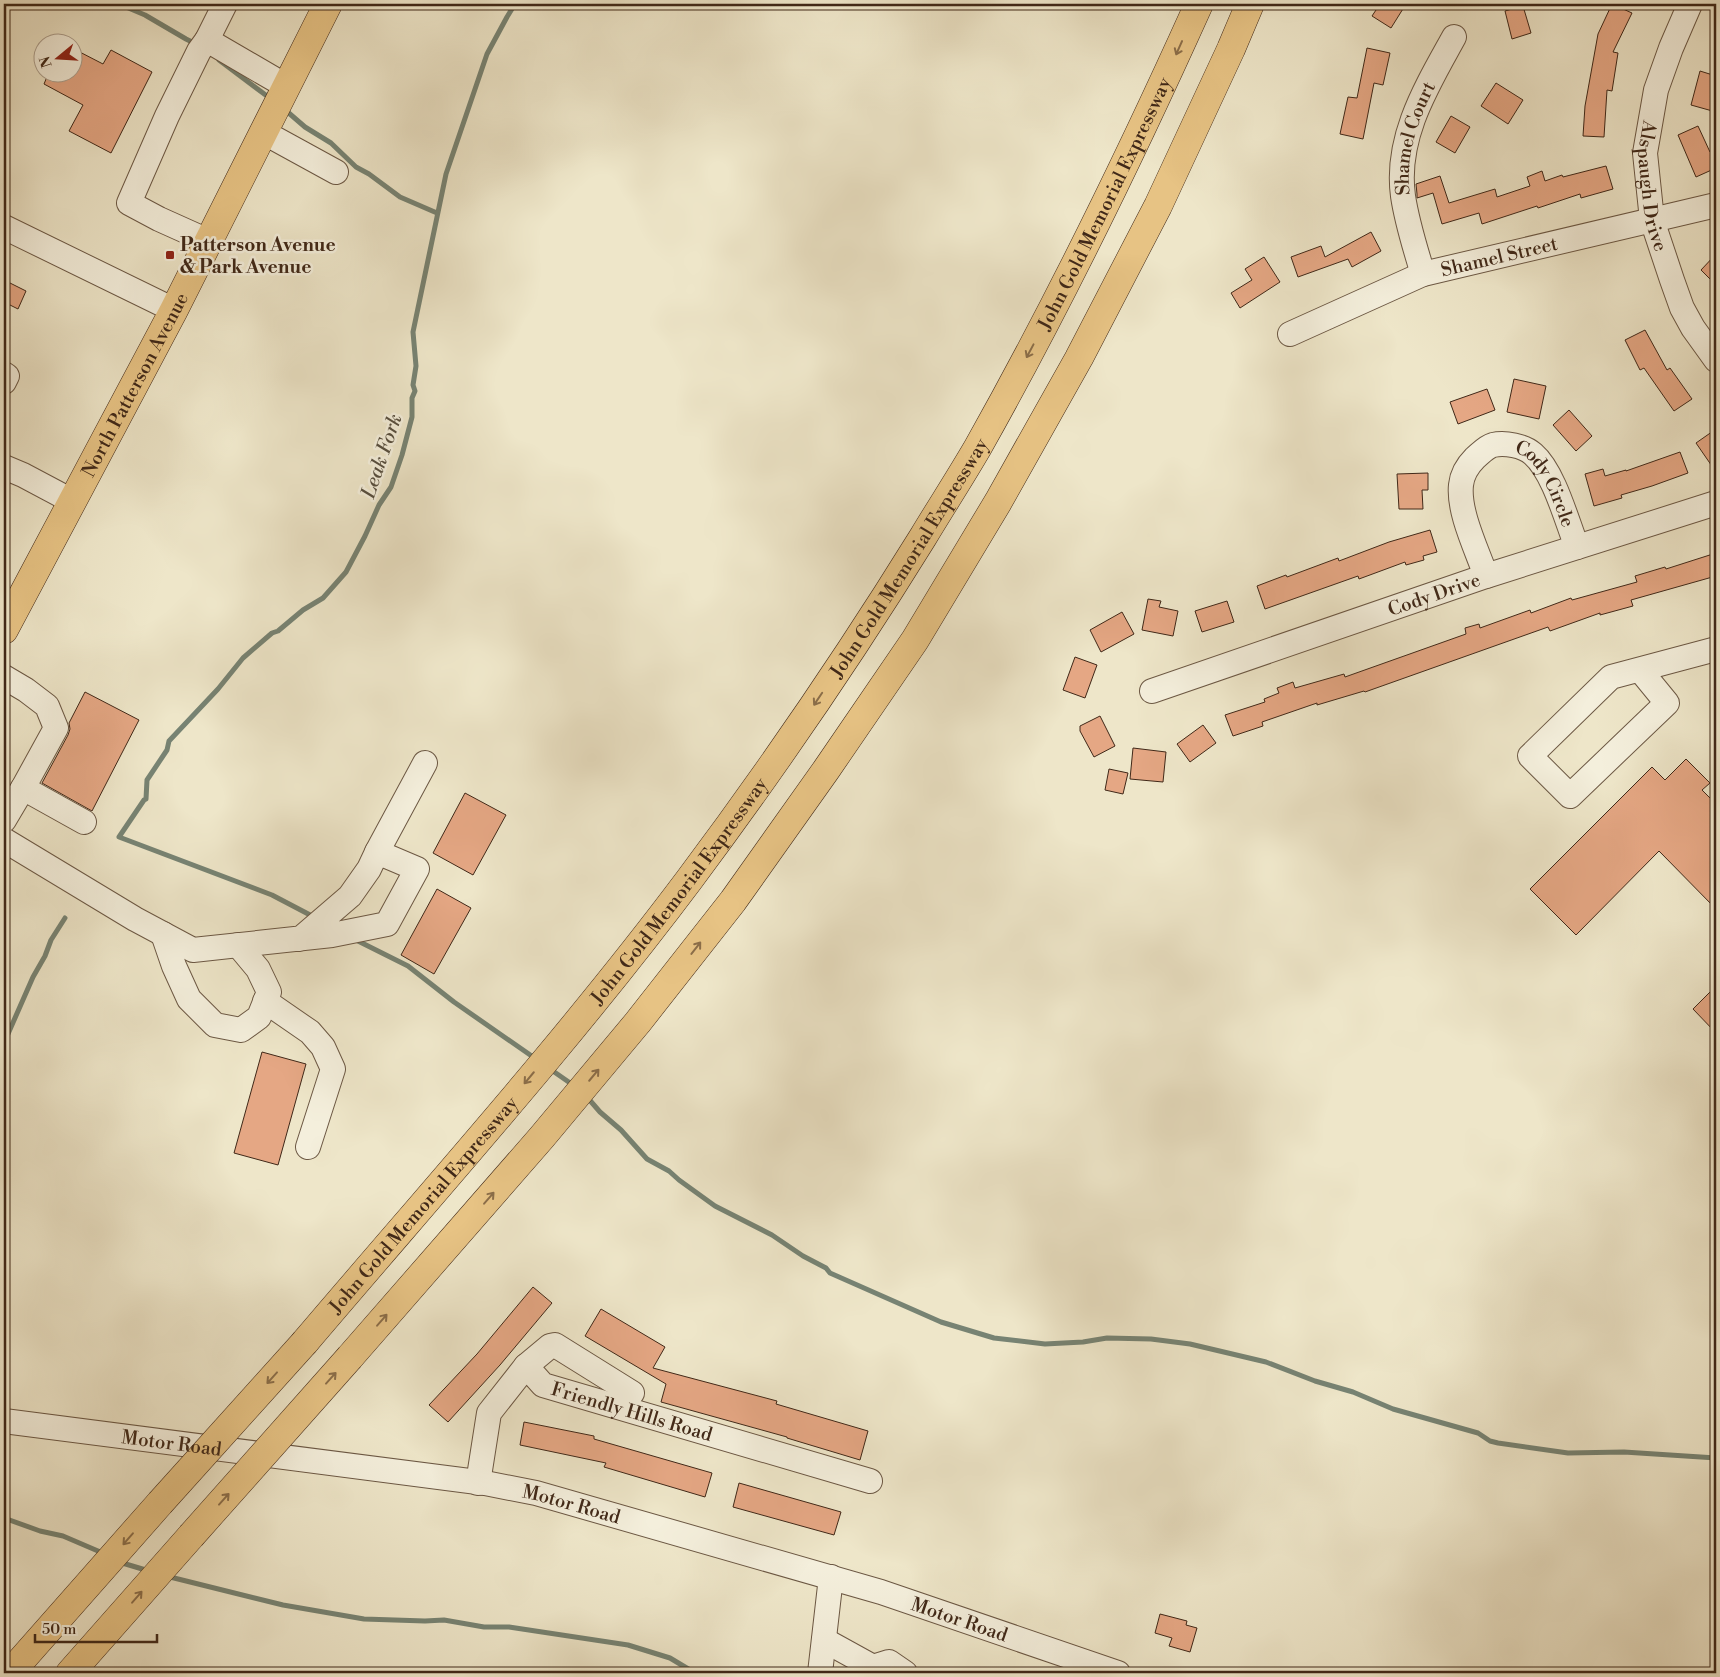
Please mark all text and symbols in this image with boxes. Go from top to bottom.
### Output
north arrow [32,32,82,82]
one-way arrow [1173,40,1183,55]
text: N [36,54,57,70]
street label: John Gold Memorial Expressway [1032,73,1177,335]
street label: Shamel Court [1391,77,1441,196]
street label: Alspaugh Drive [1632,118,1673,255]
street label: Shamel Street [1438,232,1560,282]
place label: Patterson Avenue & Park Avenue [180,233,336,279]
marker: Patterson Avenue & Park Avenue [164,249,176,261]
street label: North Patterson Avenue [77,289,194,481]
one-way arrow [1025,343,1034,358]
water label: Leak Fork [356,411,408,503]
street label: John Gold Memorial Expressway [824,433,994,683]
street label: Cody Circle [1512,435,1580,530]
street label: Cody Drive [1385,568,1484,622]
one-way arrow [813,692,823,706]
street label: John Gold Memorial Expressway [585,772,773,1010]
one-way arrow [691,942,702,955]
one-way arrow [589,1068,600,1081]
one-way arrow [523,1072,535,1085]
street label: John Gold Memorial Expressway [323,1091,524,1319]
one-way arrow [483,1192,495,1205]
one-way arrow [376,1314,388,1327]
one-way arrow [266,1371,278,1384]
one-way arrow [326,1371,337,1384]
street label: Friendly Hills Road [548,1377,715,1447]
street label: Motor Road [120,1425,223,1462]
street label: Motor Road [520,1480,623,1530]
one-way arrow [218,1493,230,1506]
one-way arrow [122,1533,133,1546]
one-way arrow [131,1591,143,1604]
street label: Motor Road [908,1592,1011,1648]
scale bar [35,1612,158,1644]
text: 50 m [42,1620,76,1639]

